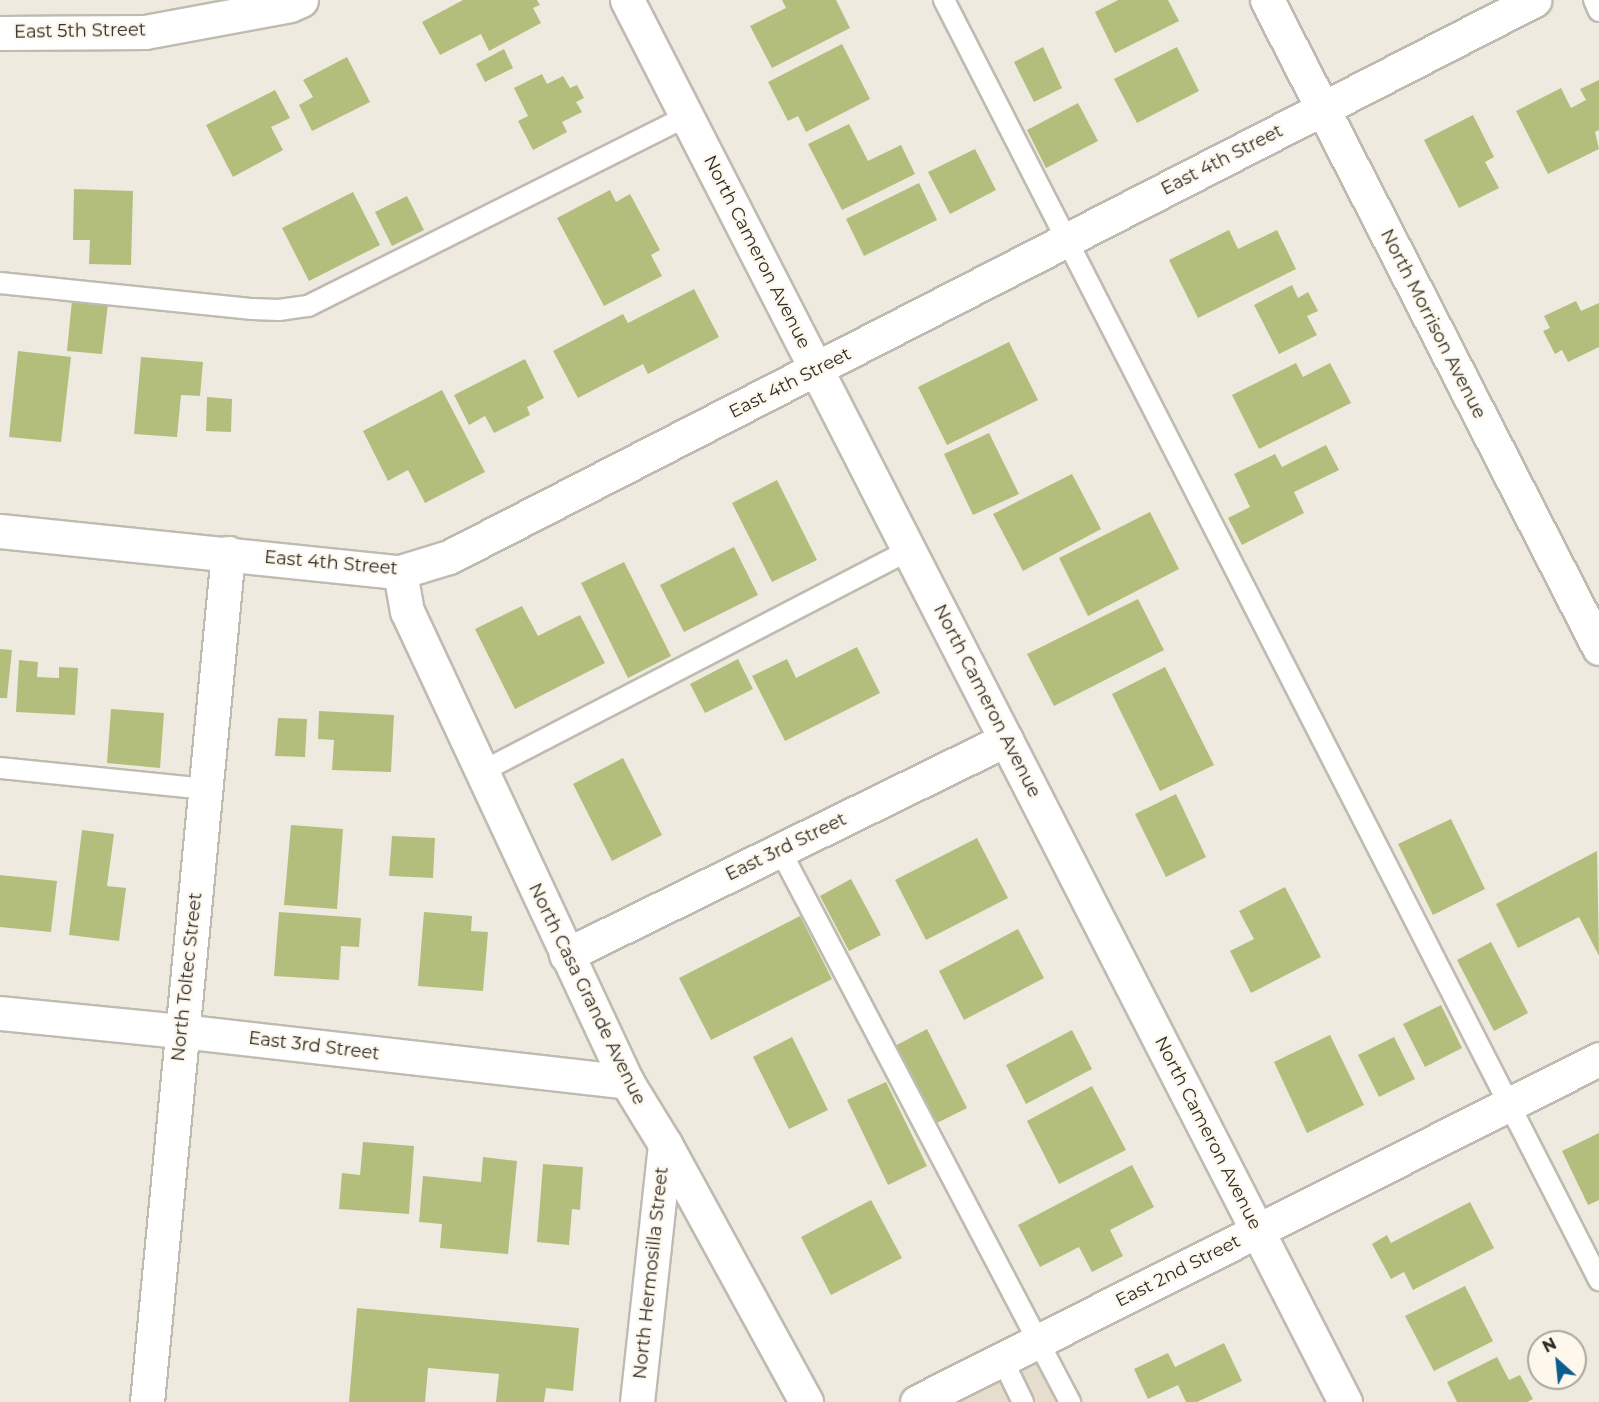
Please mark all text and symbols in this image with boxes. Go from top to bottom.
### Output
street label: East 5th Street [14,19,146,43]
street label: East 4th Street [1157,120,1287,200]
street label: North Cameron Avenue [699,152,815,352]
street label: North Morrison Avenue [1376,226,1490,422]
street label: East 4th Street [725,343,855,423]
street label: East 4th Street [263,546,399,580]
street label: North Cameron Avenue [929,601,1045,801]
street label: East 3rd Street [722,808,850,886]
street label: North Casa Grande Avenue [524,880,650,1108]
street label: North Toltec Street [167,891,207,1063]
street label: East 3rd Street [247,1027,381,1065]
street label: North Cameron Avenue [1150,1033,1266,1233]
street label: North Hermosilla Street [629,1166,673,1380]
street label: East 2nd Street [1112,1230,1244,1312]
north arrow [1527,1330,1587,1390]
text: N [1539,1334,1560,1357]

